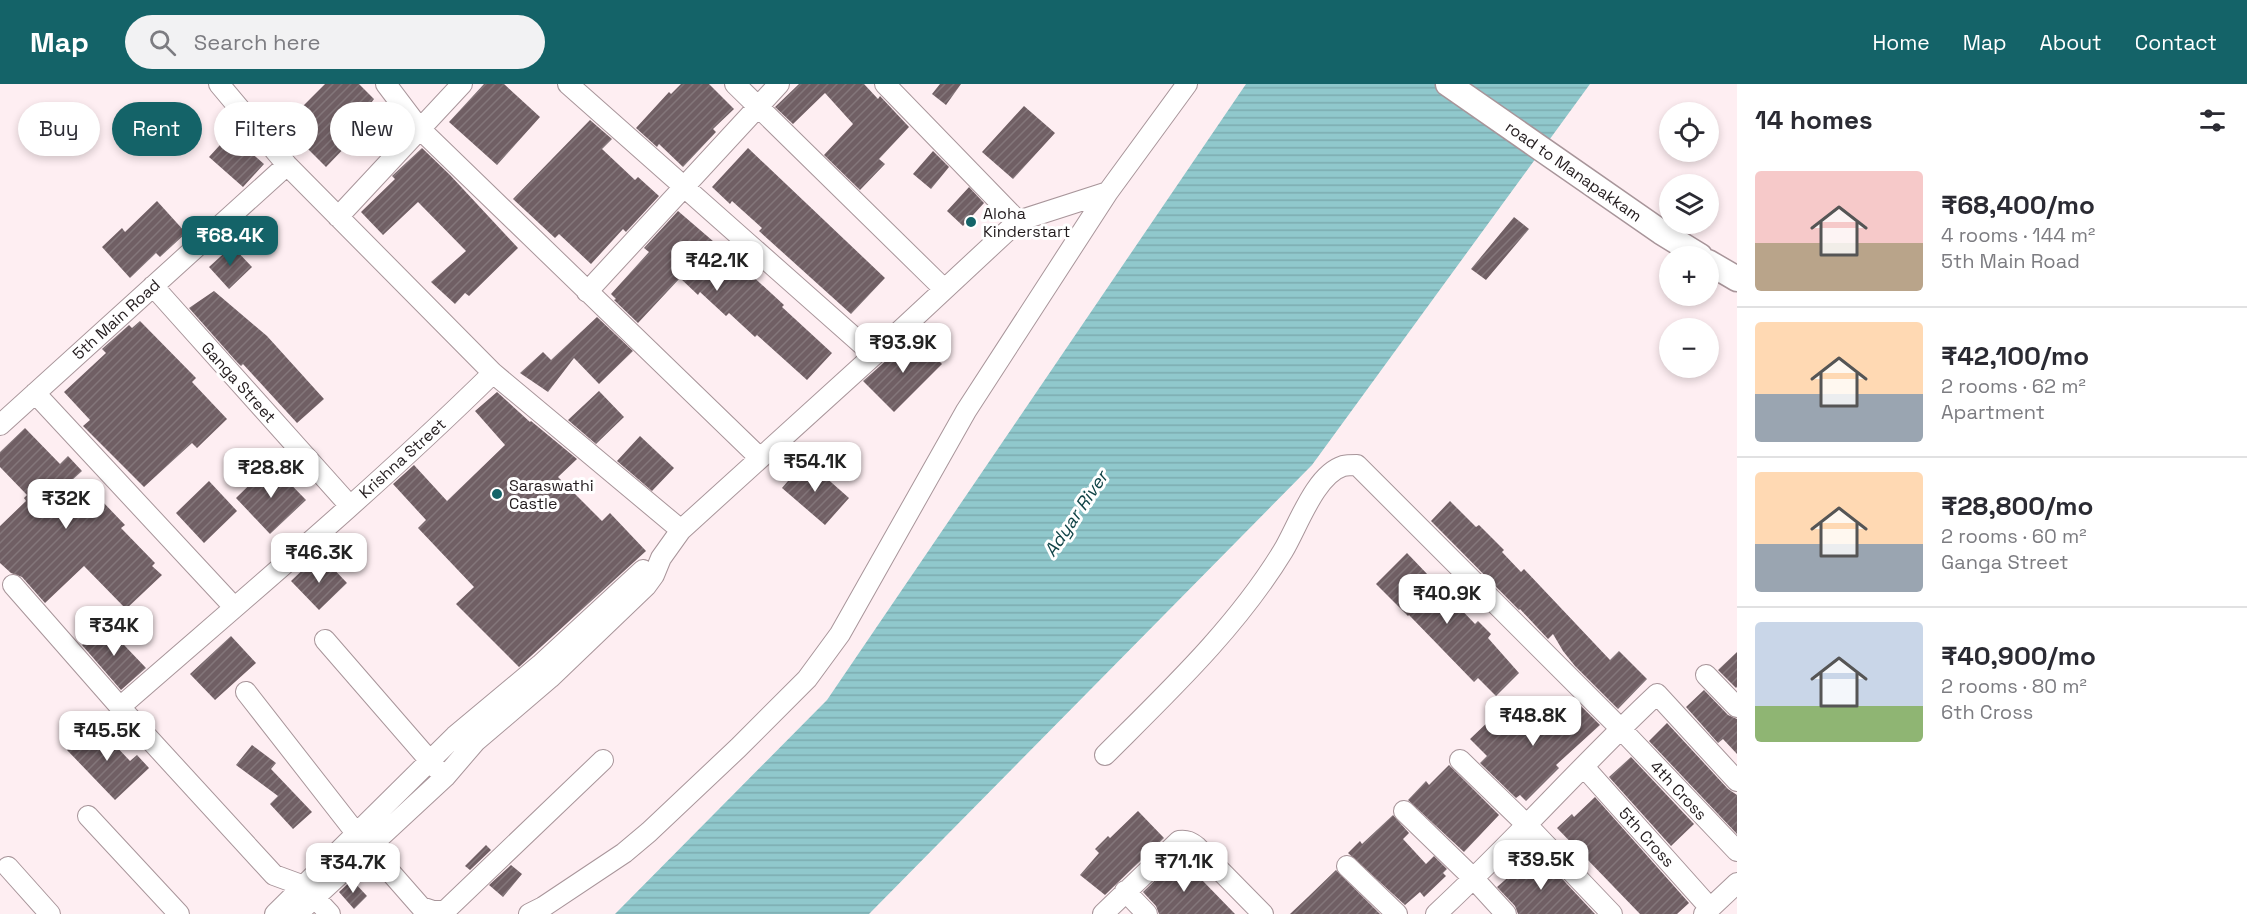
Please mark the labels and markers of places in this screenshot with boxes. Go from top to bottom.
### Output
place label: Aloha Kinderstart [983,203,1070,242]
marker: Aloha Kinderstart [964,215,978,229]
pin: ₹68.4K [181,216,279,267]
pin: ₹42.1K [668,241,766,292]
pin: ₹93.9K [854,323,952,374]
pin: ₹54.1K [766,442,864,493]
pin: ₹28.8K [222,448,320,499]
place label: Saraswathi Castle [509,475,594,514]
pin: ₹32K [30,479,102,530]
marker: Saraswathi Castle [490,487,504,501]
pin: ₹46.3K [270,533,368,584]
pin: ₹40.9K [1398,574,1496,625]
pin: ₹34K [78,606,150,657]
pin: ₹48.8K [1484,696,1582,747]
pin: ₹45.5K [58,711,156,762]
pin: ₹39.5K [1492,840,1590,891]
pin: ₹71.1K [1135,842,1233,893]
pin: ₹34.7K [304,843,402,894]

